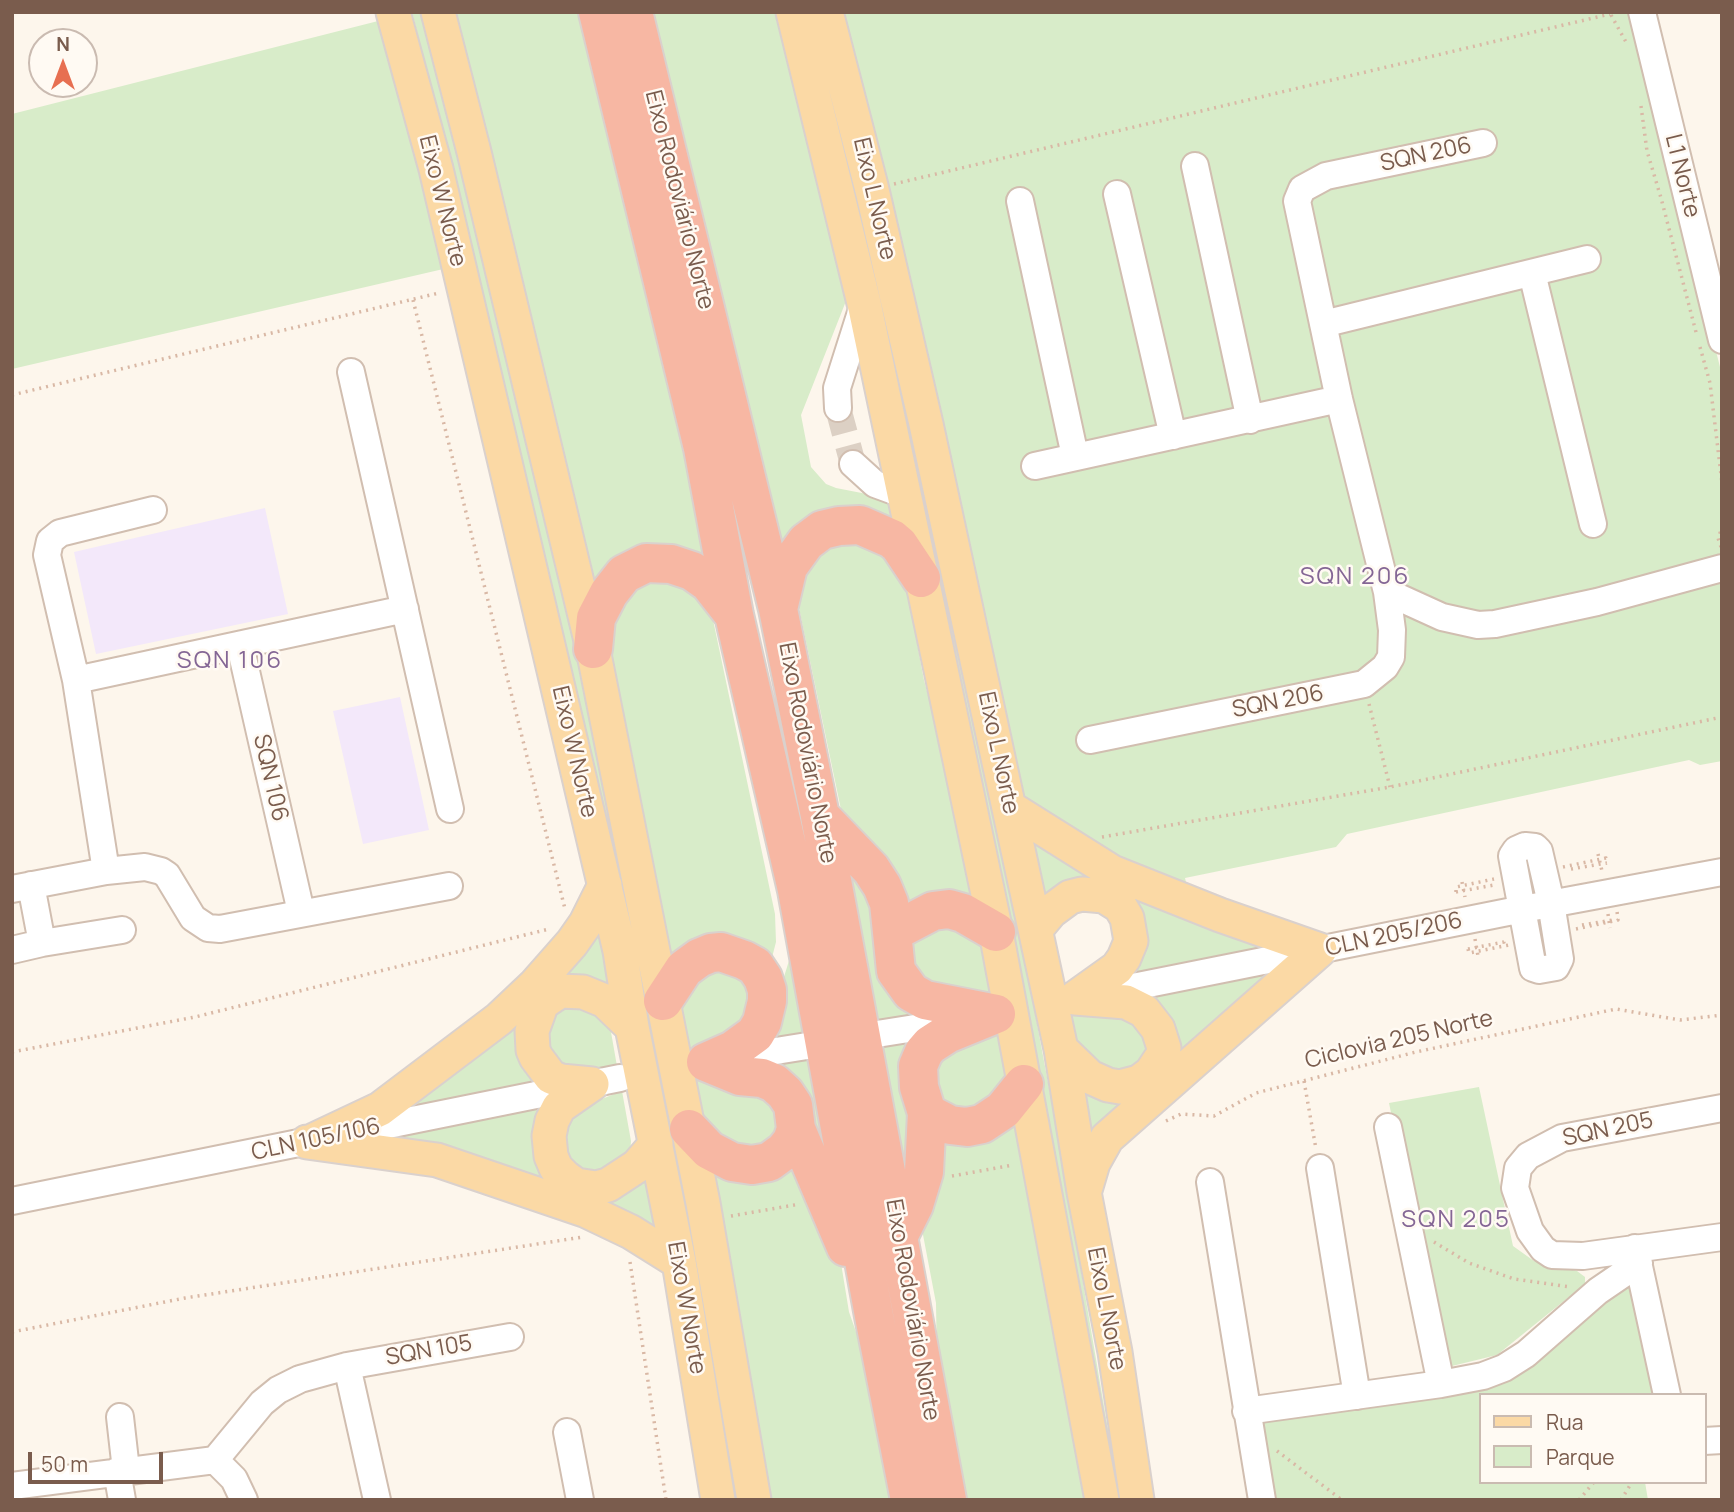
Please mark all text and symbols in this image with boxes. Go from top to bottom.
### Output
north arrow [28,28,98,98]
text: N [56,31,70,57]
street label: Eixo Rodoviário Norte [638,88,720,312]
street label: L1 Norte [1658,131,1706,221]
street label: SQN 206 [1378,132,1474,178]
street label: Eixo W Norte [412,133,472,269]
street label: Eixo L Norte [847,135,901,263]
district label: SQN 206 [1301,563,1409,591]
street label: Eixo Rodoviário Norte [772,640,842,866]
district label: SQN 106 [178,647,282,675]
street label: SQN 206 [1230,680,1326,724]
street label: Eixo W Norte [545,683,603,821]
street label: Eixo L Norte [972,689,1024,817]
street label: SQN 106 [247,732,293,824]
street label: CLN 205/206 [1323,907,1465,963]
street label: Ciclovia 205 Norte [1302,1005,1496,1075]
street label: SQN 205 [1560,1107,1656,1153]
street label: CLN 105/106 [249,1113,383,1167]
street label: Eixo Rodoviário Norte [879,1197,945,1423]
district label: SQN 205 [1402,1206,1510,1234]
street label: Eixo W Norte [661,1239,711,1377]
street label: Eixo L Norte [1081,1245,1131,1373]
street label: SQN 105 [384,1330,474,1372]
legend [1478,1393,1706,1484]
text: Rua [1546,1408,1583,1436]
scale bar [32,1438,166,1482]
text: Parque [1546,1443,1615,1471]
text: 50 m [41,1450,88,1478]

